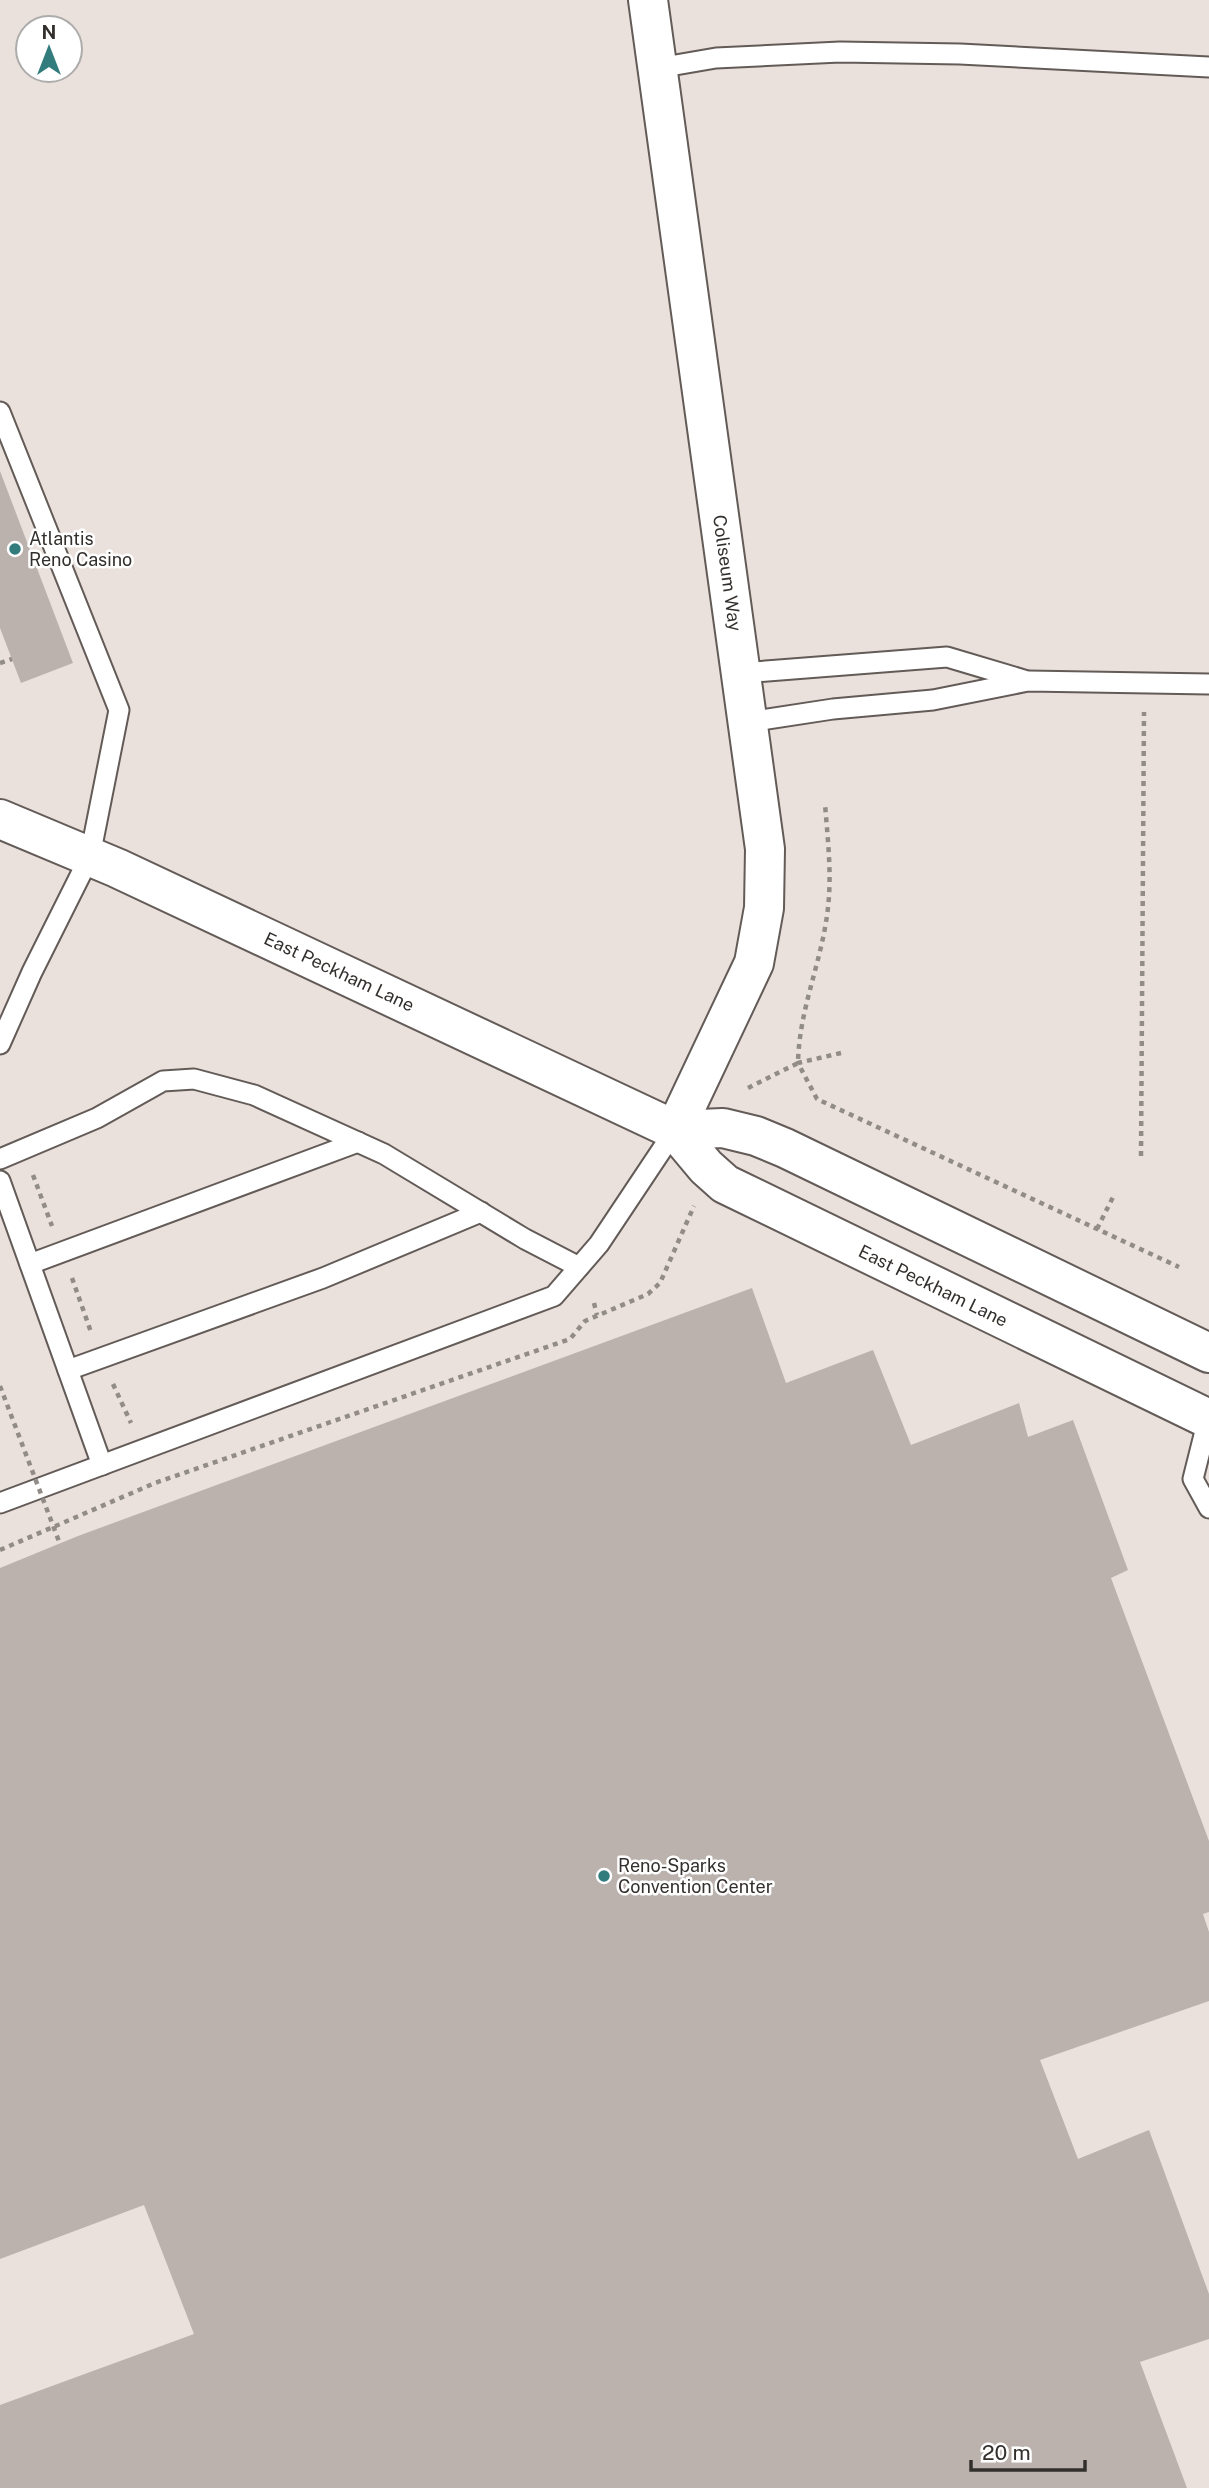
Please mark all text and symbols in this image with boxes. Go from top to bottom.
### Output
north arrow [14,14,84,84]
text: N [42,21,56,43]
street label: Coliseum Way [709,513,746,633]
place label: Atlantis Reno Casino [29,528,132,570]
marker: Atlantis Reno Casino [7,541,23,557]
street label: East Peckham Lane [261,928,418,1016]
street label: East Peckham Lane [855,1240,1011,1331]
place label: Reno-Sparks Convention Center [618,1855,773,1897]
marker: Reno-Sparks Convention Center [596,1868,612,1884]
scale bar [971,2428,1085,2472]
text: 20 m [982,2440,1031,2465]

